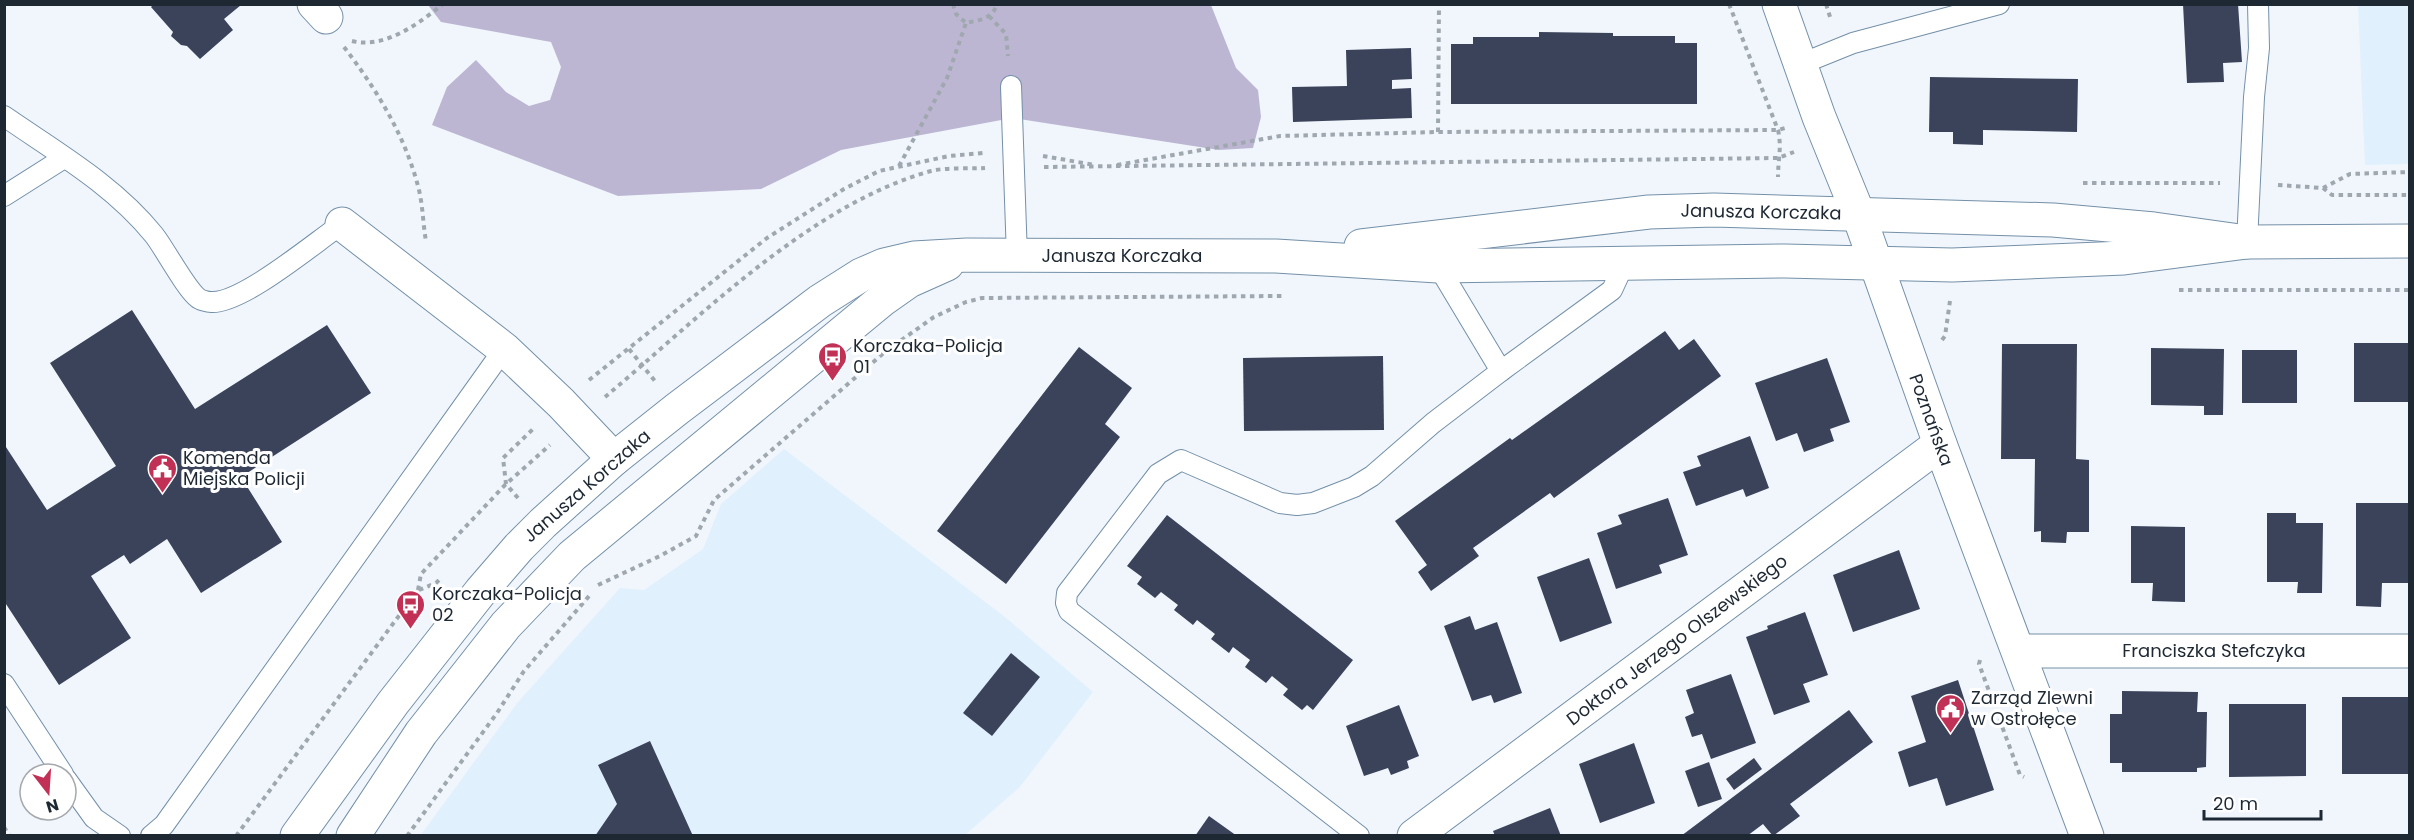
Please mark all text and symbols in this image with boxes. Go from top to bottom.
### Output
street label: Janusza Korczaka [1680,198,1842,225]
street label: Janusza Korczaka [1041,243,1203,268]
place label: Korczaka-Policja 01 [853,333,1003,379]
bus stop icon: Korczaka-Policja 01 [816,340,848,382]
street label: Poznańska [1903,370,1960,469]
street label: Janusza Korczaka [518,423,656,548]
place label: Komenda Miejska Policji [183,445,305,491]
public building icon: Komenda Miejska Policji [146,452,178,494]
street label: Doktora Jerzego Olszewskiego [1561,548,1792,731]
place label: Korczaka-Policja 02 [432,581,582,627]
bus stop icon: Korczaka-Policja 02 [395,588,427,630]
street label: Franciszka Stefczyka [2122,638,2306,663]
place label: Zarząd Zlewni w Ostrołęce [1971,685,2093,731]
public building icon: Zarząd Zlewni w Ostrołęce [1934,692,1966,734]
north arrow [18,762,78,822]
scale bar [2204,783,2321,821]
text: 20 m [2213,791,2258,816]
text: N [43,793,61,819]

